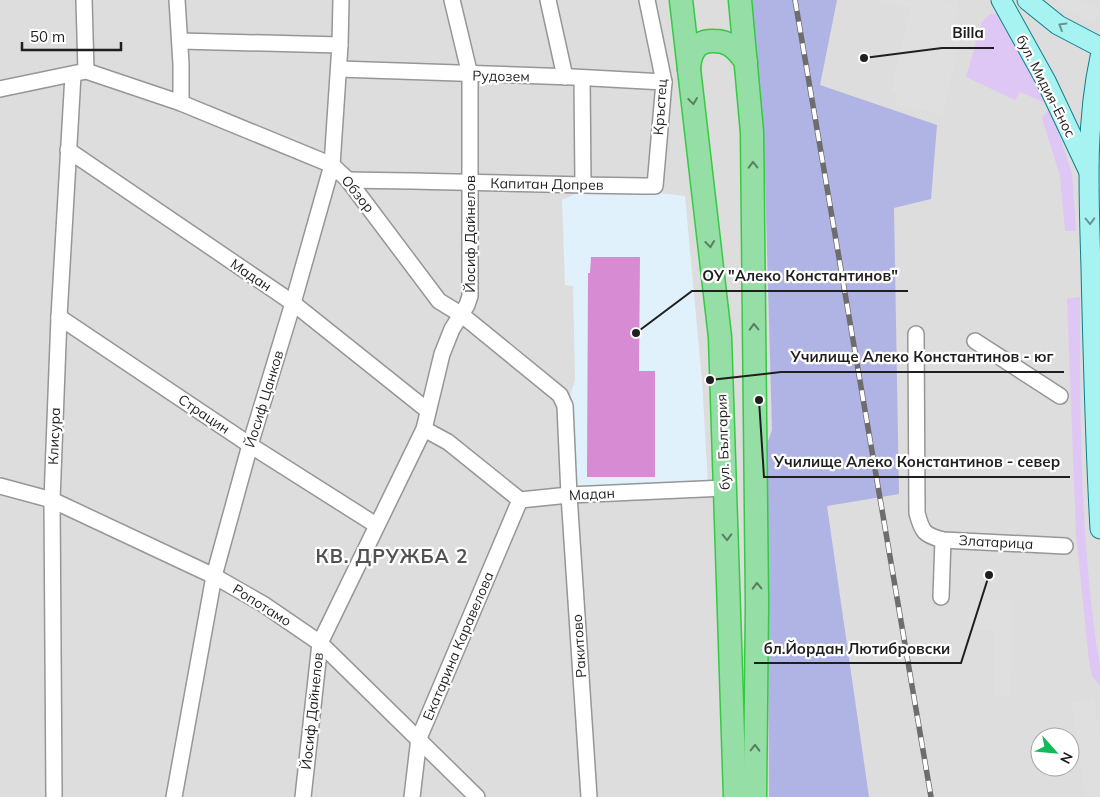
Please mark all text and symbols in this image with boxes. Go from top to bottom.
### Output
callout: Billa [942,18,994,48]
scale bar [22,20,121,52]
text: Billa [952,23,984,42]
one-way arrow [1058,23,1067,33]
text: 50 m [30,27,65,46]
street label: бул. Мидия-Енос [1012,32,1080,140]
street label: Рудозем [472,66,530,86]
street label: Кръстец [649,78,671,136]
one-way arrow [687,97,698,105]
one-way arrow [748,160,758,168]
street label: Обзор [338,172,378,216]
street label: Капитан Допрев [490,174,604,194]
street label: Йосиф Дайнелов [461,175,479,293]
one-way arrow [1085,218,1095,226]
one-way arrow [704,240,715,248]
street label: Мадан [227,255,275,295]
callout: ОУ "Алеко Константинов" [692,261,908,291]
text: ОУ "Алеко Константинов" [702,266,898,285]
one-way arrow [749,323,759,330]
callout: Училище Алеко Константинов - юг [781,342,1064,372]
text: Училище Алеко Константинов - юг [789,347,1054,366]
street label: Йосиф Цанков [241,348,287,450]
street label: Страцин [175,390,233,438]
street label: бул. България [712,394,734,490]
street label: Клисура [44,407,64,465]
callout: Училище Алеко Константинов - север [764,447,1070,477]
text: Училище Алеко Константинов - север [773,452,1060,471]
street label: Мадан [569,484,615,504]
street label: Златарица [958,531,1034,553]
one-way arrow [722,534,732,541]
district label: КВ. ДРУЖБА 2 [316,544,468,568]
street label: Екатарина Каравелова [419,569,497,723]
street label: Ропотамо [229,580,295,630]
one-way arrow [752,582,762,590]
street label: Ракитово [568,614,590,678]
callout: бл.Йордан Лютибровски [754,633,961,663]
text: бл.Йордан Лютибровски [764,639,950,658]
street label: Йосиф Дайнелов [297,651,327,770]
north arrow [1030,727,1080,777]
one-way arrow [750,744,760,752]
text: N [1056,749,1077,767]

